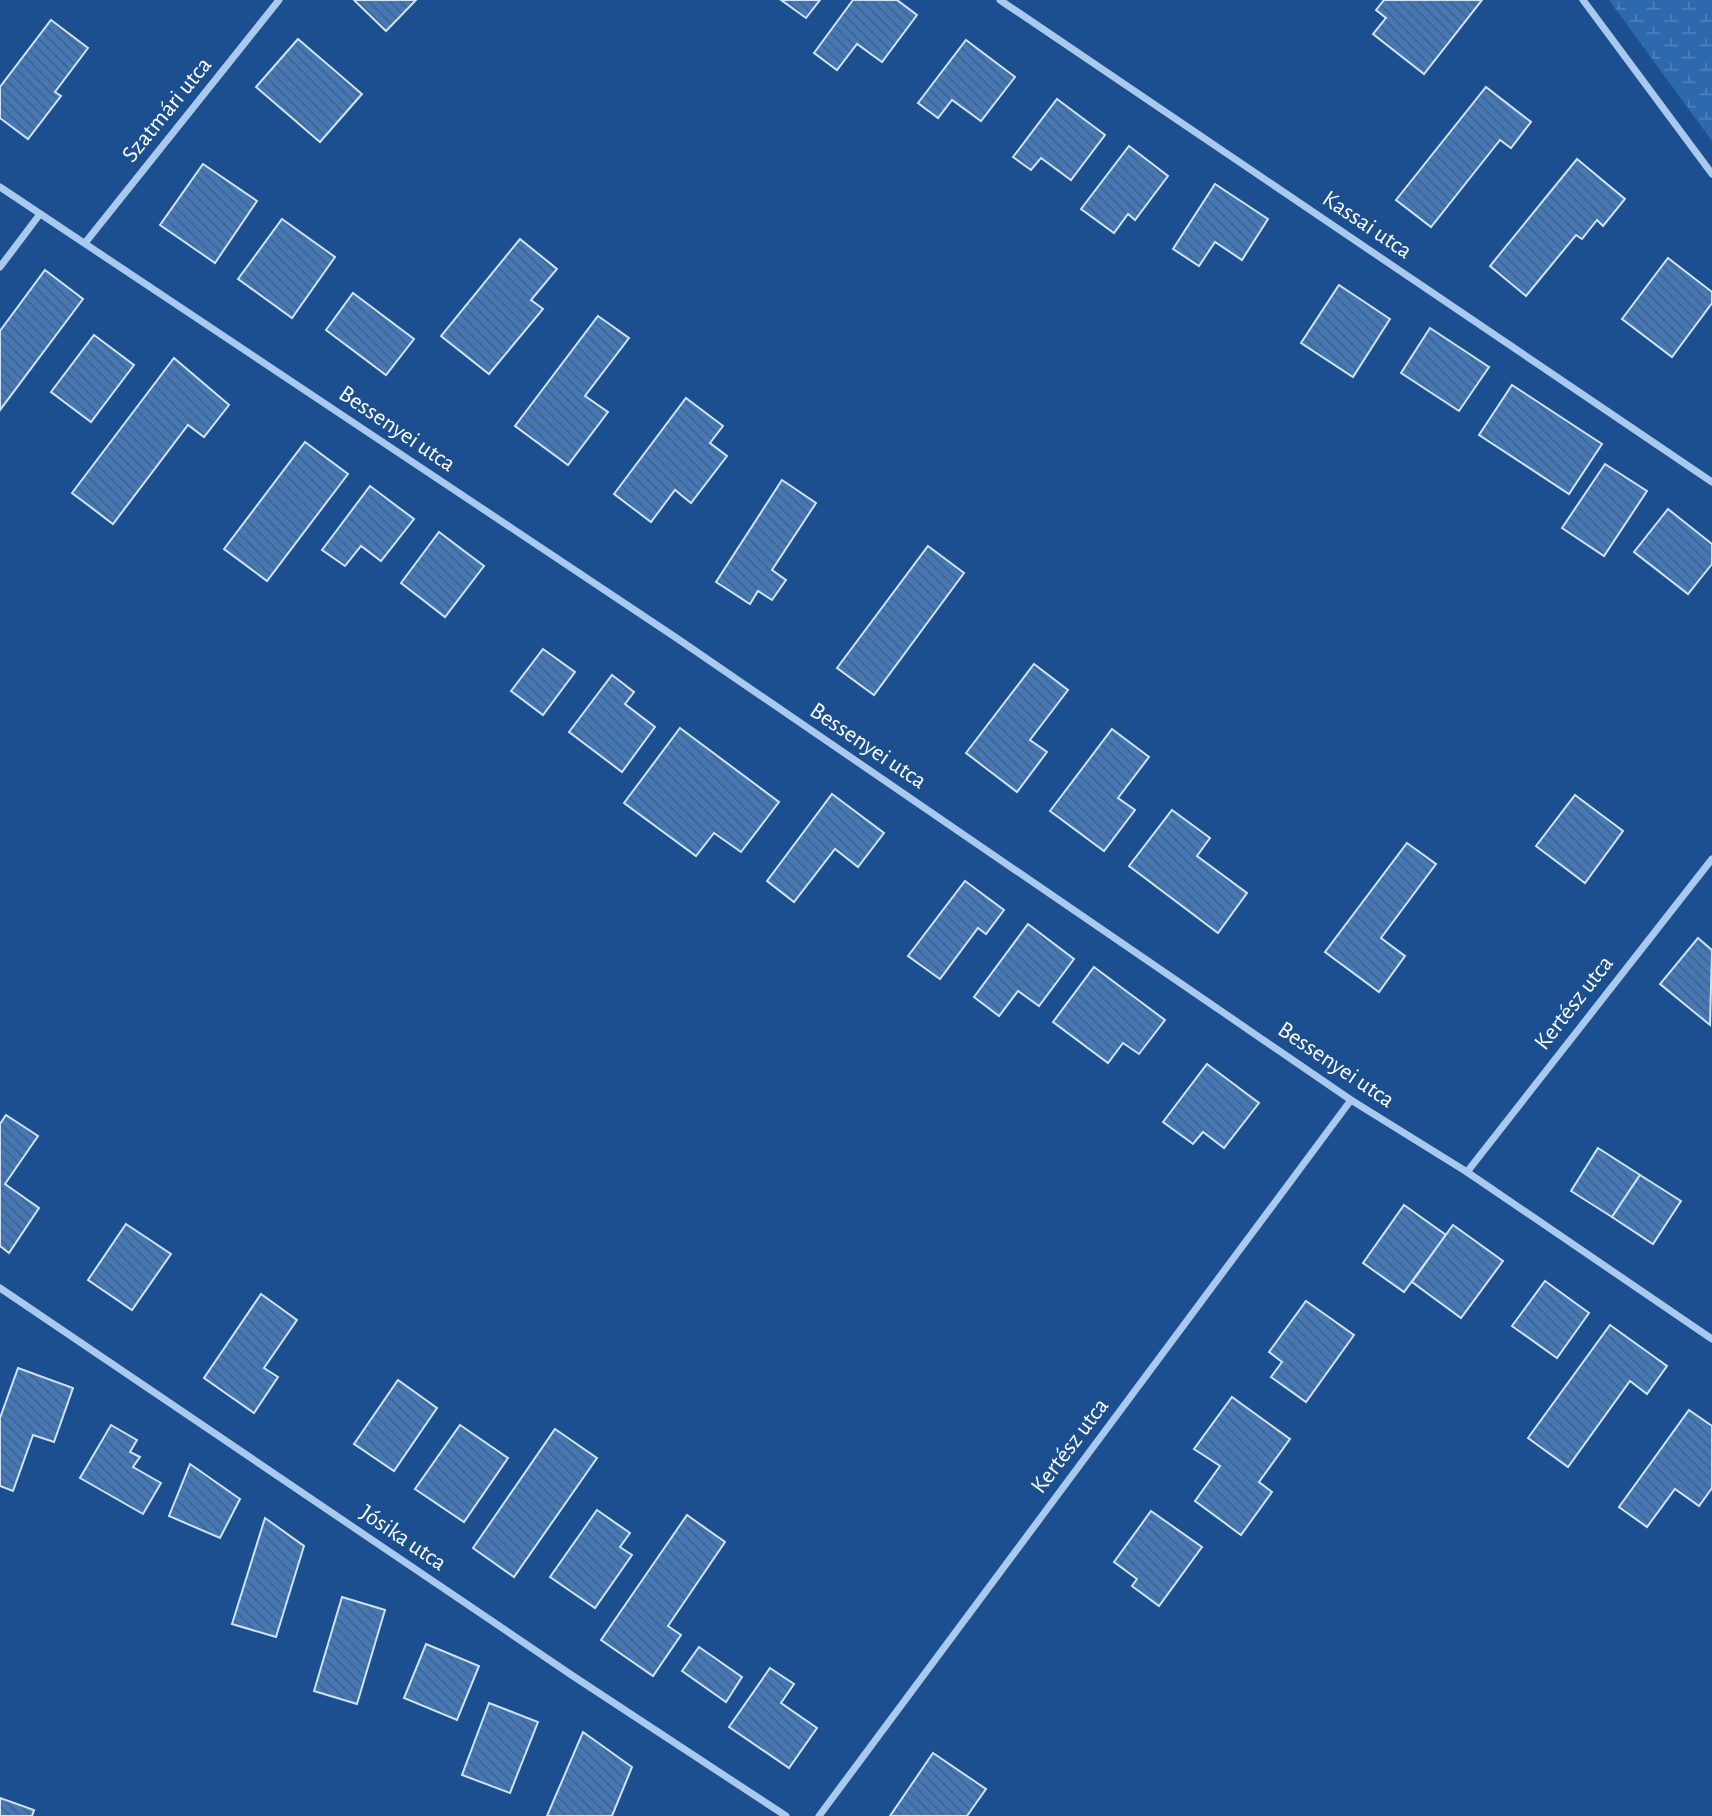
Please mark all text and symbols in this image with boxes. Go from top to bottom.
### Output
street label: Szatmári utca [118,53,216,167]
street label: Kassai utca [1318,186,1416,264]
street label: Bessenyei utca [334,381,460,477]
street label: Bessenyei utca [805,698,931,794]
street label: Kertész utca [1530,951,1618,1055]
street label: Bessenyei utca [1273,1017,1399,1113]
street label: Kertész utca [1027,1394,1113,1498]
street label: Jósika utca [355,1500,451,1576]

